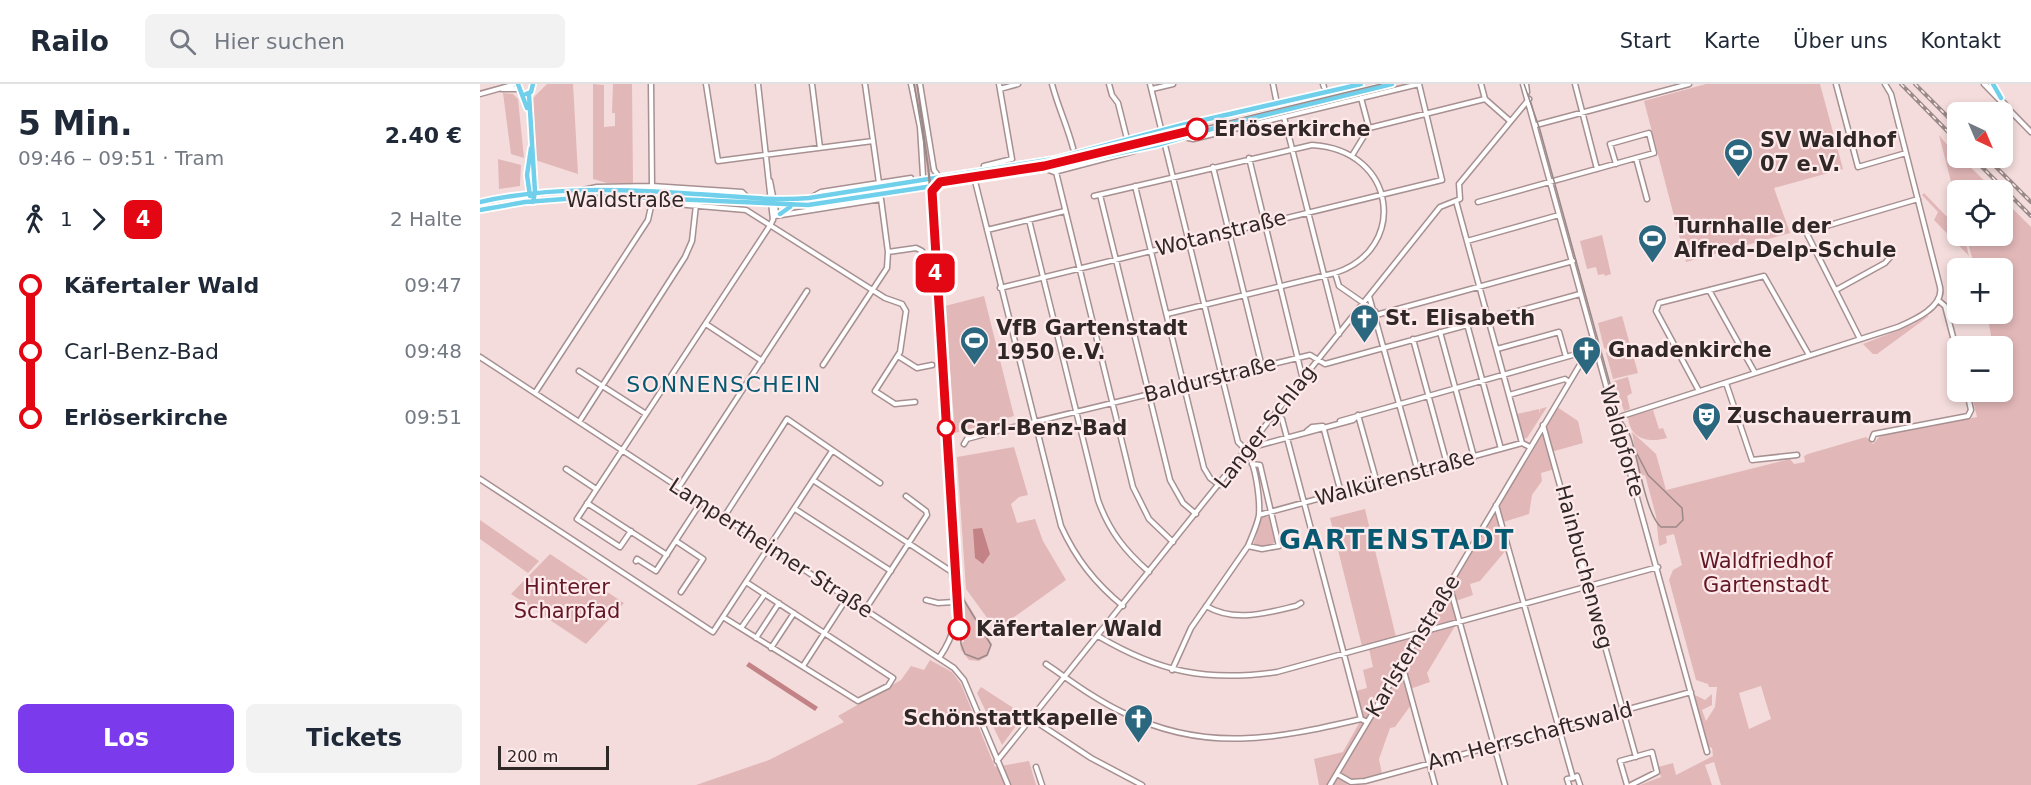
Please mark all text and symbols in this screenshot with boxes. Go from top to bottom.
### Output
search box [145,14,565,68]
text: Railo [30,25,109,58]
icon: search [166,25,199,58]
text: Hier suchen [214,29,345,54]
text: Start [1620,29,1671,53]
text: Karte [1704,29,1760,53]
text: Über uns [1793,29,1888,53]
text: Kontakt [1921,29,2001,53]
north arrow [1947,102,2013,168]
map controls [1947,102,2013,402]
text: 5 Min. [18,104,133,143]
place label: Erlöserkirche [1214,117,1371,141]
marker: Erlöserkirche [1186,118,1208,140]
text: 2.40 € [385,123,462,148]
place label: SV Waldhof 07 e.V. [1760,128,1897,176]
sports icon: SV Waldhof 07 e.V. [1723,136,1755,178]
text: 09:46 – 09:51 · Tram [18,146,224,170]
button: locate [1947,180,2013,246]
street label: Waldstraße [566,188,684,212]
icon: walk [18,203,51,236]
icon: forward [82,203,115,236]
street label: Wotanstraße [1153,205,1289,261]
text: 1 [60,207,73,231]
text: 4 [136,207,150,231]
text: 2 Halte [390,207,462,231]
place label: Turnhalle der Alfred-Delp-Schule [1674,214,1896,262]
sports icon: Turnhalle der Alfred-Delp-Schule [1637,222,1669,264]
line badge: 4 [916,254,954,292]
button: + [1947,258,2013,324]
text: 4 [928,261,942,285]
text: Käfertaler Wald [64,273,259,298]
text: 09:47 [404,273,462,297]
church icon: St. Elisabeth [1348,302,1380,344]
place label: St. Elisabeth [1385,306,1535,330]
place label: VfB Gartenstadt 1950 e.V. [996,316,1187,364]
sports icon: VfB Gartenstadt 1950 e.V. [959,324,991,366]
church icon: Gnadenkirche [1571,334,1603,376]
button: − [1947,336,2013,402]
place label: Gnadenkirche [1608,338,1772,362]
text: Carl-Benz-Bad [64,339,219,364]
text: 09:48 [404,339,462,363]
street label: Baldurstraße [1141,351,1279,407]
street label: Langer Schlag [1209,361,1321,493]
district label: SONNENSCHEIN [626,372,822,397]
street label: Waldpforte [1595,383,1649,499]
theatre icon: Zuschauerraum [1690,400,1722,442]
place label: Zuschauerraum [1727,404,1912,428]
text: Erlöserkirche [64,405,228,430]
text: 09:51 [404,405,462,429]
place label: Carl-Benz-Bad [960,416,1127,440]
marker: Carl-Benz-Bad [937,419,955,437]
street label: Walkürenstraße [1313,445,1477,511]
street label: Lampertheimer Straße [665,473,877,623]
street label: Hainbuchenweg [1551,482,1617,652]
district label: GARTENSTADT [1279,524,1515,555]
park label: Waldfriedhof Gartenstadt [1699,549,1833,597]
street label: Karlsternstraße [1361,571,1465,721]
park label: Hinterer Scharpfad [514,575,620,623]
place label: Käfertaler Wald [976,617,1162,641]
marker: Käfertaler Wald [948,618,970,640]
street label: Am Herrschaftswald [1425,697,1635,775]
church icon: Schönstattkapelle [1123,702,1155,744]
button: Los [18,704,234,773]
button: Tickets [246,704,462,773]
place label: Schönstattkapelle [903,706,1118,730]
scale bar [498,743,609,770]
text: 200 m [507,747,558,766]

